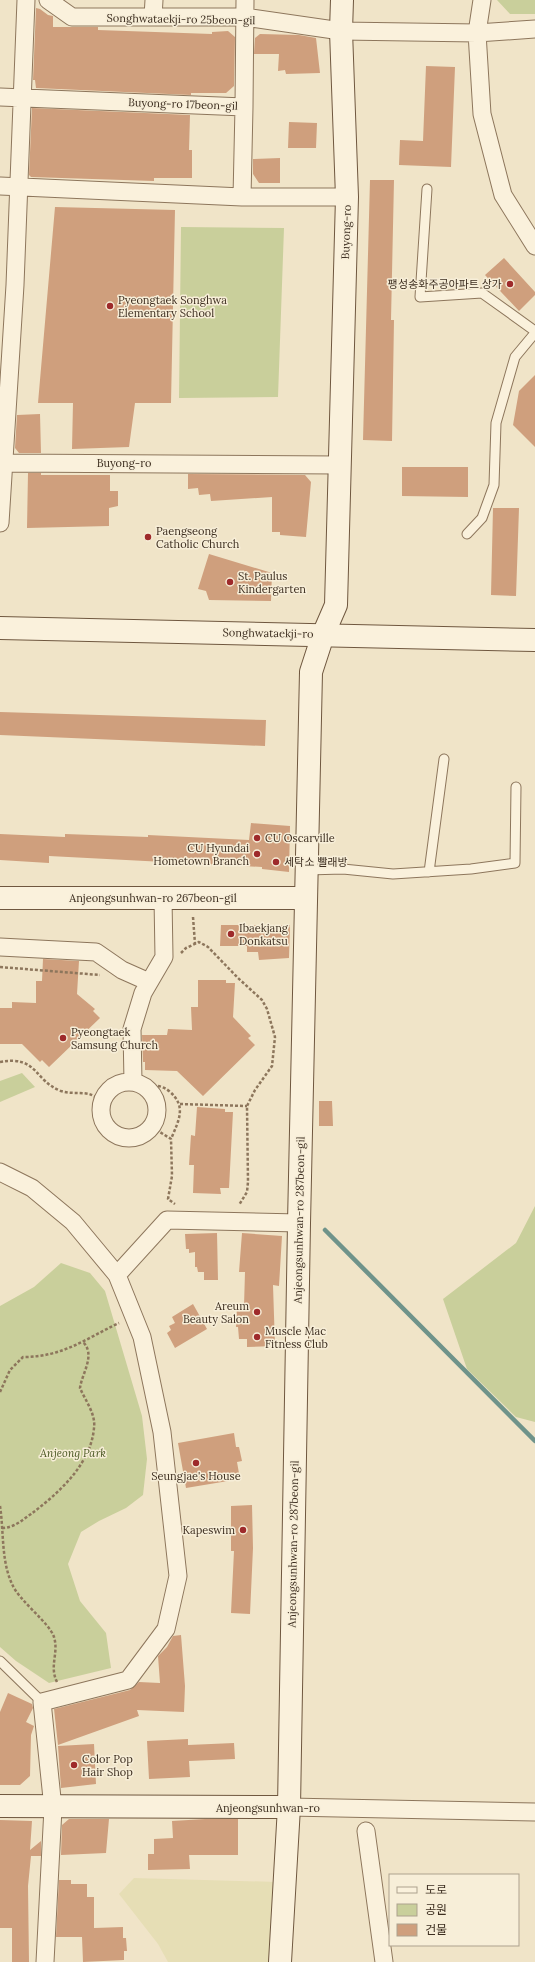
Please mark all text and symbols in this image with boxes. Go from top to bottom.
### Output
street label: Songhwataekji-ro 25beon-gil [106,11,256,27]
street label: Buyong-ro 17beon-gil [128,95,238,113]
street label: Buyong-ro [338,204,354,260]
place label: 팽성송화주공아파트 상가 [388,277,502,291]
marker: 팽성송화주공아파트 상가 [505,279,515,289]
place label: Pyeongtaek Songhwa Elementary School [118,293,227,320]
marker: Pyeongtaek Songhwa Elementary School [105,301,115,311]
street label: Buyong-ro [97,456,151,470]
place label: Paengseong Catholic Church [156,524,240,551]
marker: Paengseong Catholic Church [143,532,153,542]
place label: St. Paulus Kindergarten [238,569,306,596]
marker: St. Paulus Kindergarten [225,577,235,587]
street label: Songhwataekji-ro [222,625,314,641]
place label: CU Oscarville [265,831,335,845]
marker: CU Oscarville [252,833,262,843]
place label: CU Hyundai Hometown Branch [153,841,249,868]
marker: CU Hyundai Hometown Branch [252,849,262,859]
place label: 세탁소 빨래방 [284,855,348,869]
marker: 세탁소 빨래방 [271,857,281,867]
street label: Anjeongsunhwan-ro 267beon-gil [68,891,237,905]
place label: Ibaekjang Donkatsu [239,921,289,948]
marker: Ibaekjang Donkatsu [226,929,236,939]
place label: Pyeongtaek Samsung Church [71,1025,158,1052]
marker: Pyeongtaek Samsung Church [58,1033,68,1043]
street label: Anjeongsunhwan-ro 287beon-gil [291,1136,307,1305]
place label: Areum Beauty Salon [183,1299,249,1326]
marker: Areum Beauty Salon [252,1307,262,1317]
place label: Muscle Mac Fitness Club [265,1324,328,1351]
marker: Muscle Mac Fitness Club [252,1332,262,1342]
park label: Anjeong Park [39,1446,106,1460]
marker: Seungjae's House [191,1458,201,1468]
street label: Anjeongsunhwan-ro 287beon-gil [285,1460,301,1629]
place label: Seungjae's House [151,1469,241,1483]
place label: Kapeswim [182,1523,235,1537]
marker: Kapeswim [238,1525,248,1535]
place label: Color Pop Hair Shop [82,1752,133,1779]
marker: Color Pop Hair Shop [69,1760,79,1770]
street label: Anjeongsunhwan-ro [215,1801,320,1815]
legend [389,1874,519,1946]
text: 도로 [425,1882,447,1897]
text: 공원 [425,1902,447,1917]
text: 건물 [425,1922,447,1937]

